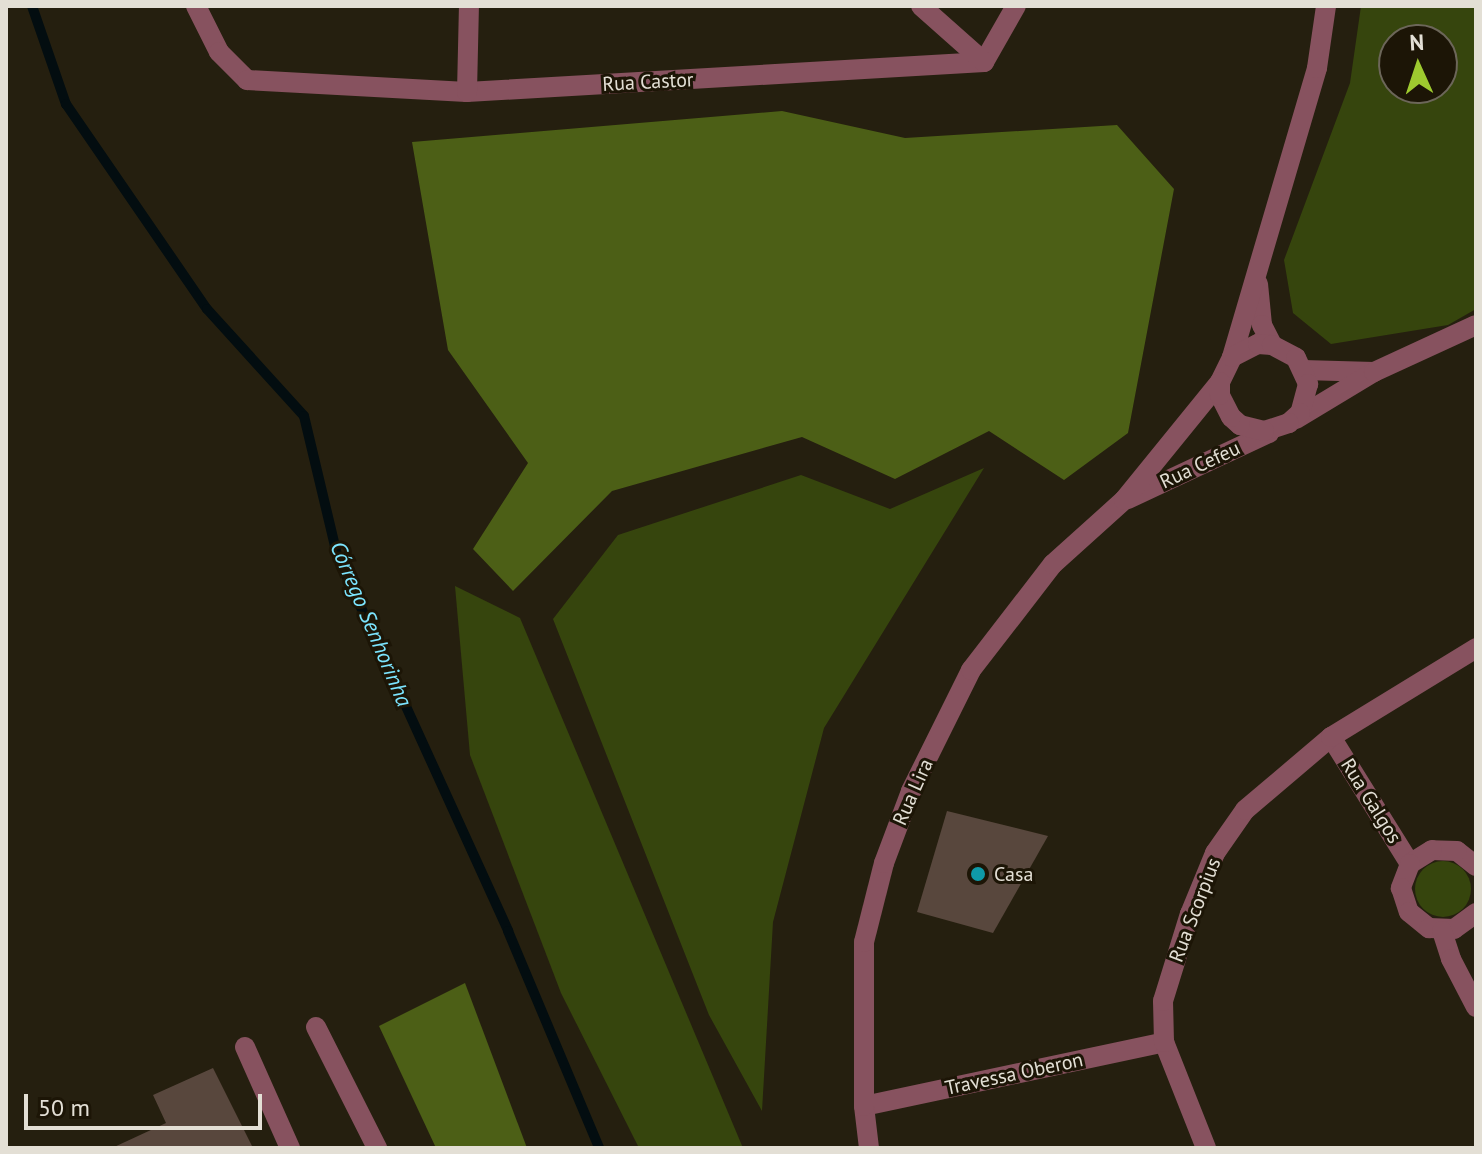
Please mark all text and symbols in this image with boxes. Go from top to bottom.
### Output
north arrow [1378,24,1458,104]
text: N [1409,28,1425,56]
street label: Rua Castor [602,68,694,96]
street label: Rua Cefeu [1156,436,1244,494]
water label: Córrego Senhorinha [324,538,418,710]
street label: Rua Galgos [1335,754,1407,848]
street label: Rua Lira [888,755,938,829]
street label: Rua Scorpius [1164,854,1226,966]
place label: Casa [994,862,1033,886]
marker: Casa [969,865,987,883]
street label: Travessa Oberon [943,1048,1085,1100]
scale bar [28,1078,266,1128]
text: 50 m [38,1092,90,1123]

